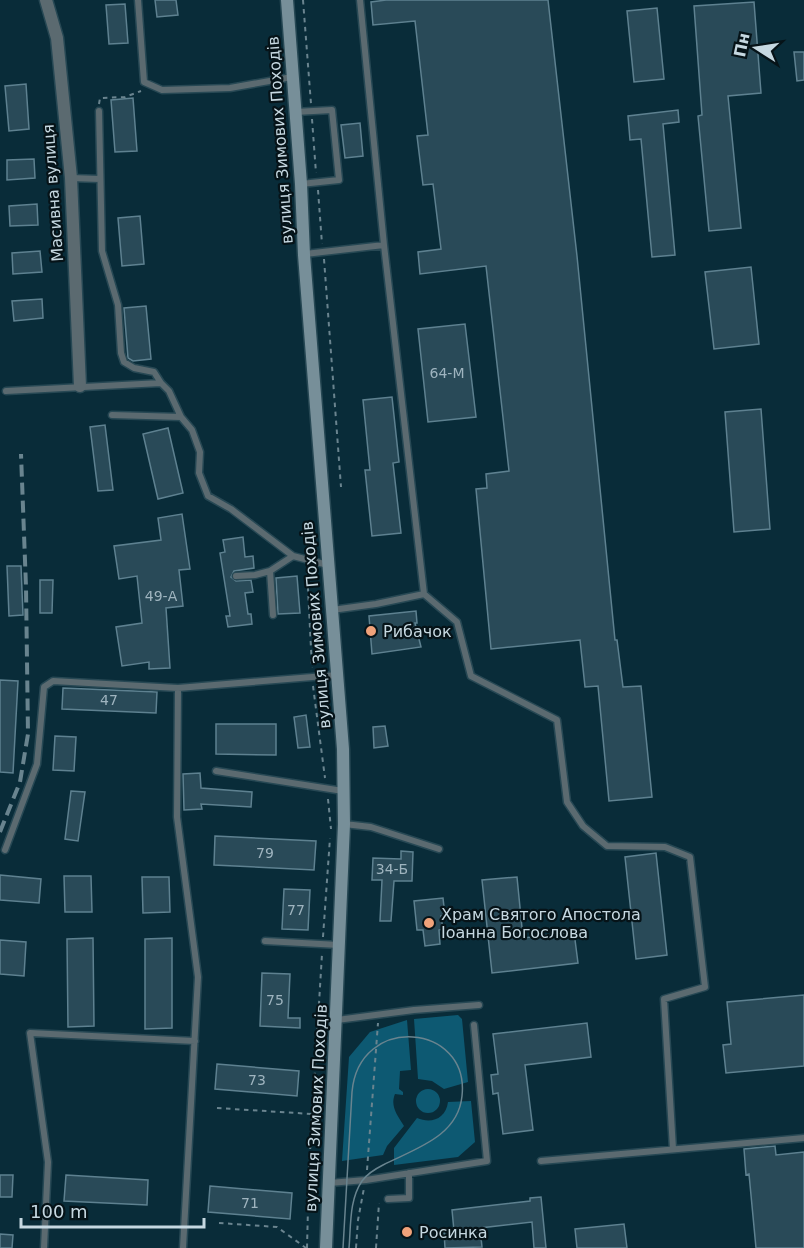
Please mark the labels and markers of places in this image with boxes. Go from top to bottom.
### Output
place label: Рибачок [383,622,452,641]
marker: Рибачок [364,624,378,638]
place label: Храм Святого Апостола Іоанна Богослова [441,905,641,942]
marker: Храм Святого Апостола Іоанна Богослова [422,916,436,930]
place label: Росинка [419,1223,488,1242]
marker: Росинка [400,1225,414,1239]

